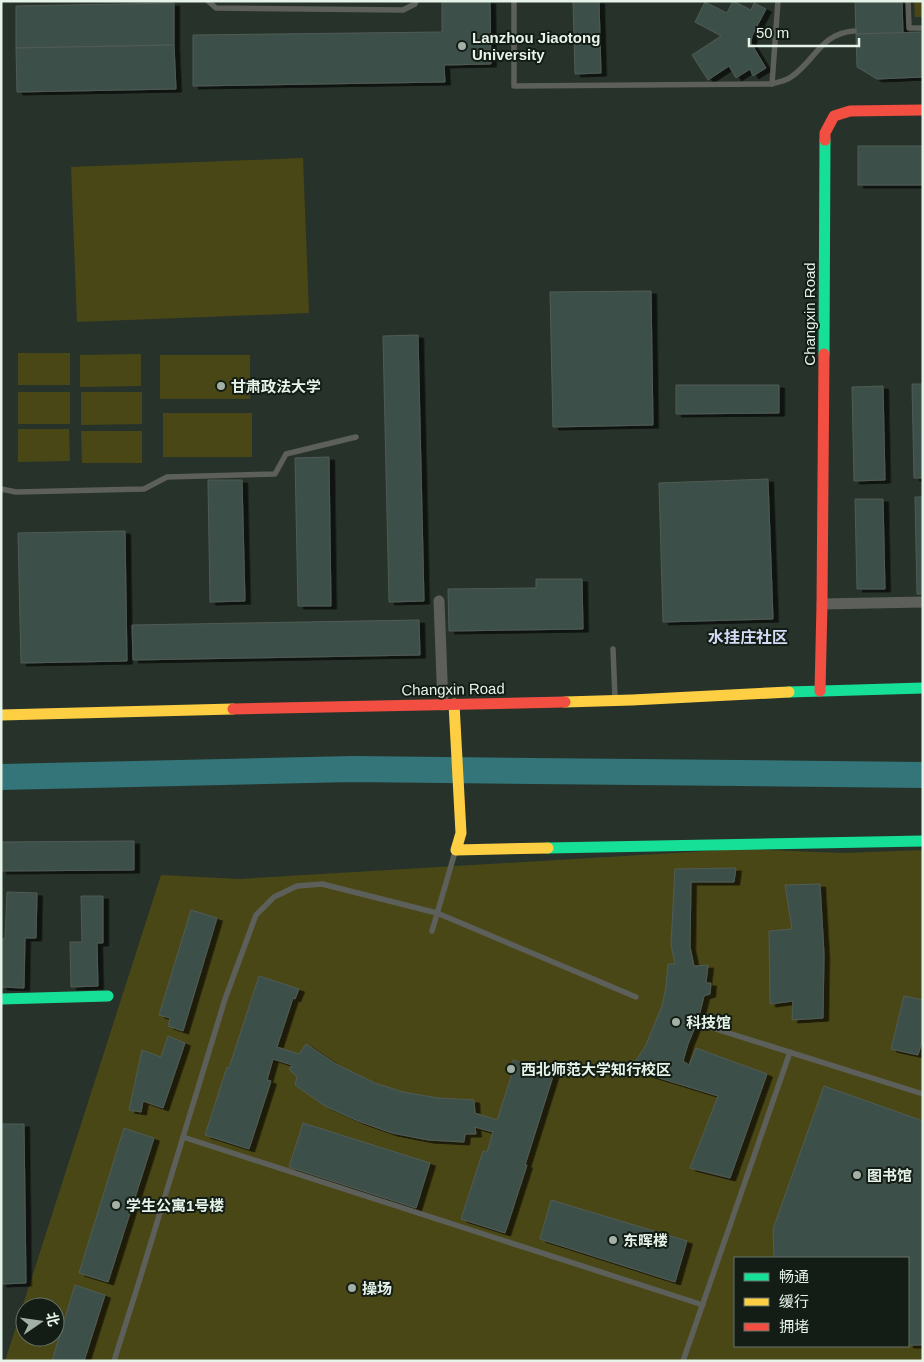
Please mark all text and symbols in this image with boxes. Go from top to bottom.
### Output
scale bar [749,15,859,47]
text: 50 m [756,24,789,41]
place label: Lanzhou Jiaotong University [472,29,600,63]
marker: Lanzhou Jiaotong University [456,40,468,52]
street label: Changxin Road [801,262,818,366]
place label: 甘肃政法大学 [231,378,321,395]
marker: 甘肃政法大学 [215,380,227,392]
district label: 水挂庄社区 [708,628,788,646]
street label: Changxin Road [401,680,505,698]
place label: 科技馆 [686,1014,731,1031]
marker: 科技馆 [670,1016,682,1028]
place label: 西北师范大学知行校区 [521,1061,671,1078]
marker: 西北师范大学知行校区 [505,1063,517,1075]
place label: 图书馆 [867,1167,912,1184]
marker: 图书馆 [851,1169,863,1181]
place label: 学生公寓1号楼 [126,1197,224,1214]
marker: 学生公寓1号楼 [110,1199,122,1211]
place label: 东晖楼 [623,1232,668,1249]
marker: 东晖楼 [607,1234,619,1246]
legend [734,1257,909,1347]
text: 畅通 [779,1268,809,1285]
place label: 操场 [362,1280,392,1297]
marker: 操场 [346,1282,358,1294]
text: 缓行 [779,1293,809,1310]
north arrow [15,1297,65,1347]
text: 北 [43,1310,62,1328]
text: 拥堵 [779,1318,809,1335]

